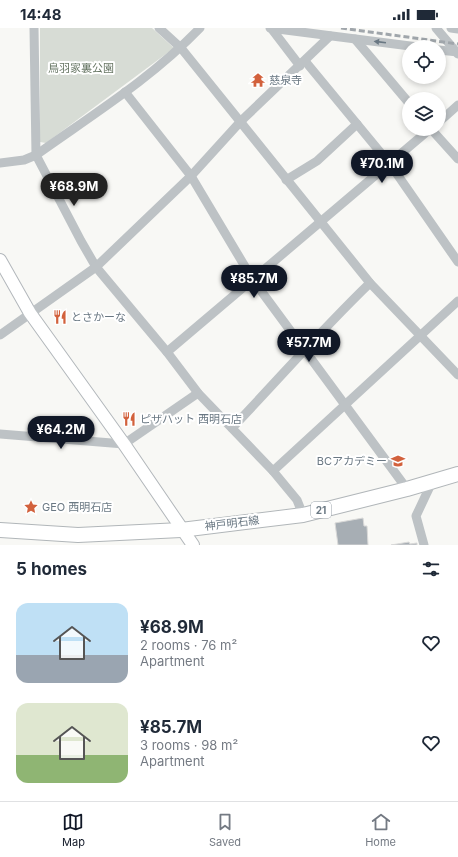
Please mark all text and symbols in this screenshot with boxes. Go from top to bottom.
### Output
text: 14:48 [20,5,62,24]
one-way arrow [373,39,386,45]
map controls [402,40,446,136]
button: locate [402,40,446,84]
park label: 鳥羽家裏公園 [48,61,114,75]
temple icon: 慈泉寺 [250,72,266,88]
place label: 慈泉寺 [269,73,302,87]
button: layers [402,92,446,136]
pin: ¥70.1M [349,150,415,184]
text: ¥70.1M [360,155,404,171]
pin: ¥68.9M [41,173,107,207]
text: ¥68.9M [50,178,98,194]
pin: ¥85.7M [221,265,287,299]
text: ¥85.7M [230,270,278,286]
restaurant icon: とさかーな [52,309,68,325]
place label: とさかーな [71,310,126,324]
pin: ¥57.7M [276,329,342,363]
text: ¥57.7M [286,334,332,350]
restaurant icon: ピザハット 西明石店 [121,411,137,427]
place label: ピザハット 西明石店 [140,412,242,426]
pin: ¥64.2M [28,416,94,450]
text: ¥64.2M [37,421,85,437]
school or university icon: BCアカデミー [390,453,406,469]
place label: BCアカデミー [317,454,387,468]
place icon: GEO 西明石店 [23,499,39,515]
place label: GEO 西明石店 [42,500,112,514]
road number: 21 [311,502,331,518]
street label: 神戸明石線 [204,513,260,533]
icon: filters [420,558,442,580]
text: 5 homes [16,559,87,579]
text: ¥68.9M [140,617,204,637]
icon: home [48,619,96,667]
icon: heart [420,632,442,654]
text: 2 rooms · 76 m² [140,637,237,653]
text: Apartment [140,653,205,669]
text: ¥85.7M [140,717,202,737]
icon: home [48,719,96,767]
icon: heart [420,732,442,754]
text: 3 rooms · 98 m² [140,737,238,753]
text: Apartment [140,753,205,769]
tab: Map [62,811,85,849]
tab: Saved [209,811,241,849]
tab: Home [365,811,396,849]

